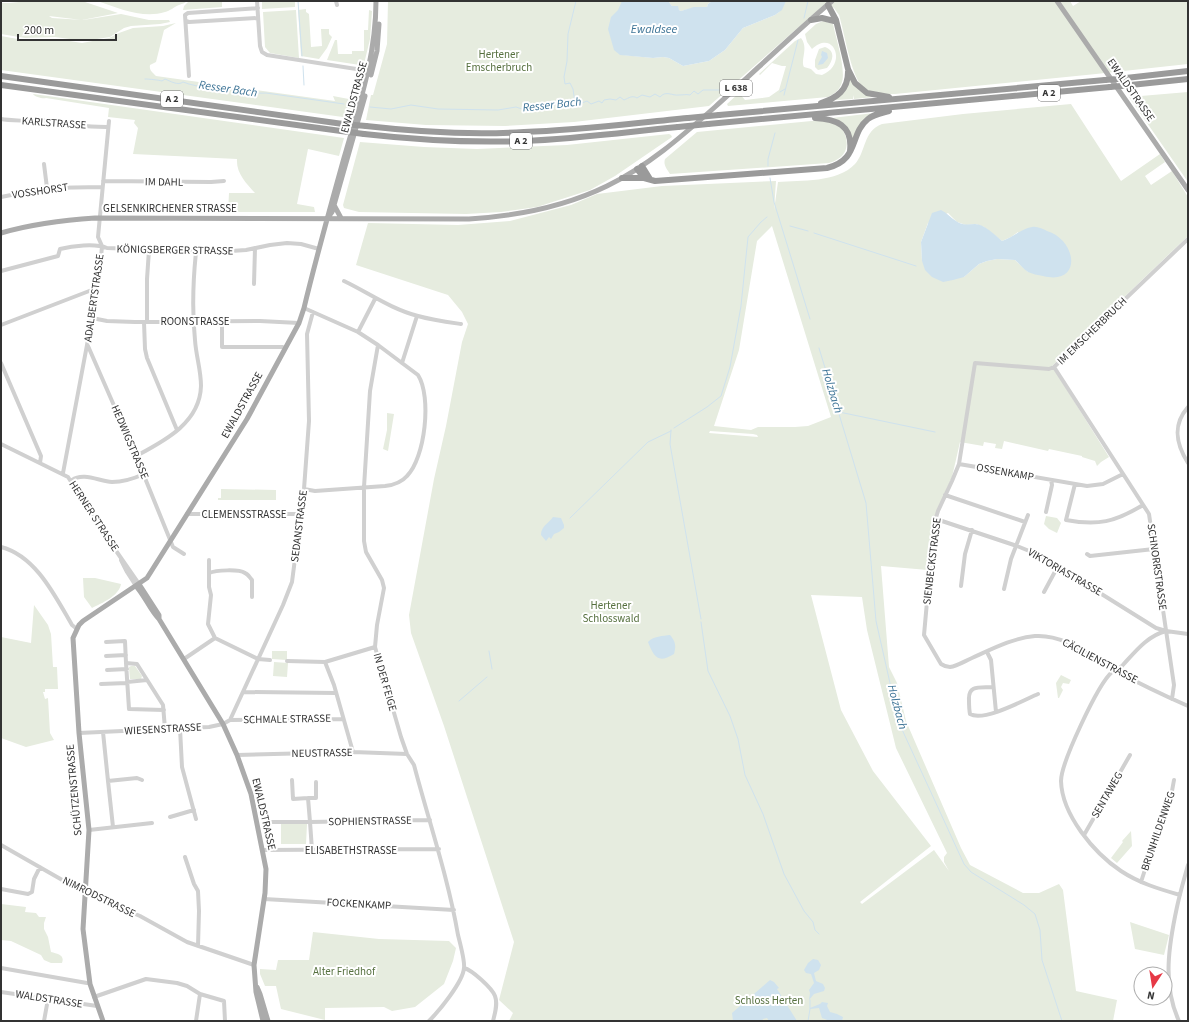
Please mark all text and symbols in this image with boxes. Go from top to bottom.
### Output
scale bar [18,16,116,42]
water label: Ewaldsee [631,21,678,38]
text: 200 m [24,22,54,39]
park label: Hertener Emscherbruch [466,47,532,75]
street label: EWALDSTRASSE [1104,56,1158,125]
street label: EWALDSTRASSE [337,59,371,135]
water label: Resser Bach [198,76,258,102]
road number: L 638 [720,80,752,96]
road number: A 2 [1038,85,1060,101]
road number: A 2 [161,91,183,107]
water label: Resser Bach [522,93,582,117]
street label: KARLSTRASSE [21,113,87,133]
road number: A 2 [510,133,532,149]
street label: IM DAHL [145,174,184,190]
street label: VOSSHORST [11,180,69,202]
street label: GELSENKIRCHENER STRASSE [103,201,237,216]
street label: KÖNIGSBERGER STRASSE [116,241,234,259]
street label: ADALBERTSTRASSE [80,253,108,343]
street label: IM EMSCHERBRUCH [1054,294,1130,368]
street label: ROONSTRASSE [160,314,230,329]
water label: Holzbach [817,367,847,415]
street label: EWALDSTRASSE [218,369,267,441]
street label: HEDWIGSTRASSE [108,403,152,482]
street label: OSSENKAMP [975,460,1035,484]
street label: HERNER STRASSE [65,478,123,555]
street label: SEDANSTRASSE [287,489,311,563]
street label: CLEMENSSTRASSE [201,507,287,522]
street label: SIENBECKSTRASSE [919,516,945,605]
street label: SCHNORRSTRASSE [1144,523,1171,611]
street label: VIKTORIASTRASSE [1025,545,1105,600]
park label: Hertener Schlosswald [582,598,640,626]
street label: CÄCILIENSTRASSE [1060,635,1141,687]
street label: IN DER FEIGE [370,651,401,713]
water label: Holzbach [883,683,911,731]
street label: SCHMALE STRASSE [243,711,331,727]
street label: WIESENSTRASSE [124,719,202,739]
street label: SCHÜTZENSTRASSE [63,743,85,836]
street label: NEUSTRASSE [291,745,353,761]
street label: SENTAWEG [1088,769,1126,821]
street label: EWALDSTRASSE [248,776,280,852]
street label: BRUNHILDENWEG [1137,789,1179,873]
street label: SOPHIENSTRASSE [328,813,412,829]
street label: ELISABETHSTRASSE [305,843,397,858]
street label: NIMRODSTRASSE [60,873,138,921]
street label: FOCKENKAMP [326,895,392,913]
park label: Alter Friedhof [313,964,376,979]
north arrow [1133,966,1173,1006]
street label: WALDSTRASSE [14,986,84,1012]
text: N [1146,987,1156,1003]
park label: Schloss Herten [735,993,803,1008]

